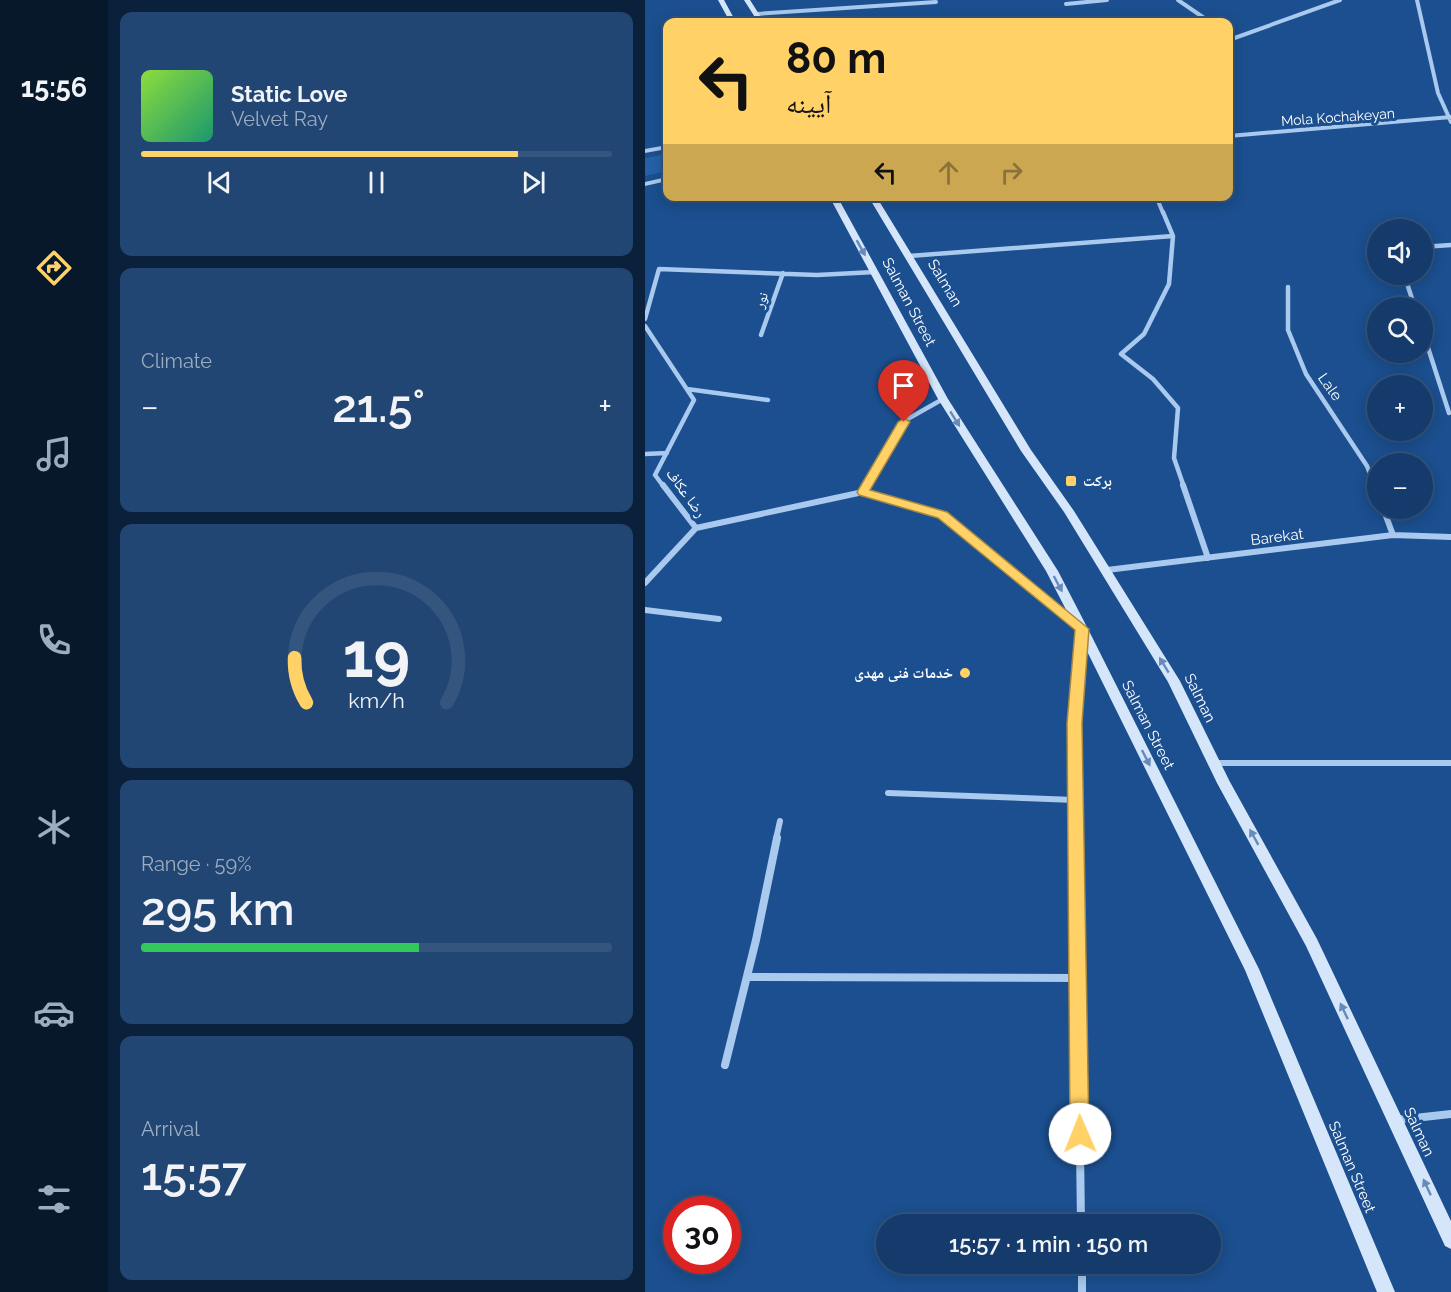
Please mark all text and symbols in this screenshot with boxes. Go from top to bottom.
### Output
text: 80 m [786,34,886,83]
icon: left [687,42,765,120]
text: 15:56 [21,72,87,103]
text: Static Love [231,81,348,107]
text: آیینه [786,88,832,119]
street label: Mola Kochakeyan [1281,105,1395,129]
text: Velvet Ray [231,107,328,131]
icon: left [869,156,902,189]
icon: ahead [932,156,965,189]
icon: right [995,156,1028,189]
icon: previous [203,166,236,199]
icon: pause [360,166,393,199]
icon: next [517,166,550,199]
map controls [1367,219,1433,519]
button: sound [1367,219,1433,285]
one-way arrow [856,240,866,257]
icon: directions [33,247,75,289]
street label: Salman Street [878,255,940,349]
street label: Salman [924,256,966,310]
street label: نور [750,290,772,311]
button: search [1367,297,1433,363]
text: Climate [141,349,212,373]
pin [878,360,929,422]
icon: arrive [887,369,920,402]
street label: Lale [1314,370,1346,405]
button: + [1367,375,1433,441]
text: 21.5° [332,380,425,433]
text: − [141,387,159,426]
text: + [598,387,612,426]
one-way arrow [949,411,960,427]
icon: music [33,433,75,475]
button: − [1367,453,1433,519]
street label: رضا عکاف [662,465,710,521]
place label: برکت [1083,472,1112,490]
marker: برکت [1064,474,1078,488]
street label: Barekat [1250,525,1304,549]
one-way arrow [1053,576,1063,593]
text: 19 [343,618,410,692]
icon: phone [33,619,75,661]
one-way arrow [1159,656,1170,673]
place label: خدمات فنی مهدی [854,664,953,682]
marker: خدمات فنی مهدی [958,666,972,680]
street label: Salman [1180,671,1220,725]
street label: Salman Street [1118,677,1178,773]
text: km/h [348,688,405,713]
one-way arrow [1142,750,1151,767]
icon: climate [33,806,75,848]
one-way arrow [1249,829,1259,846]
text: Range · 59% [141,852,251,876]
text: 295 km [141,883,295,936]
icon: car [33,992,75,1034]
one-way arrow [1339,1002,1348,1019]
position arrow [1048,1102,1112,1166]
street label: Salman [1400,1105,1438,1159]
text: Arrival [141,1117,200,1141]
street label: Salman Street [1325,1119,1379,1215]
text: 15:57 [141,1148,246,1201]
icon: filters [33,1178,75,1220]
one-way arrow [1421,1178,1431,1196]
speed limit sign: 30 [663,1196,741,1274]
text: 15:57 · 1 min · 150 m [949,1231,1148,1257]

